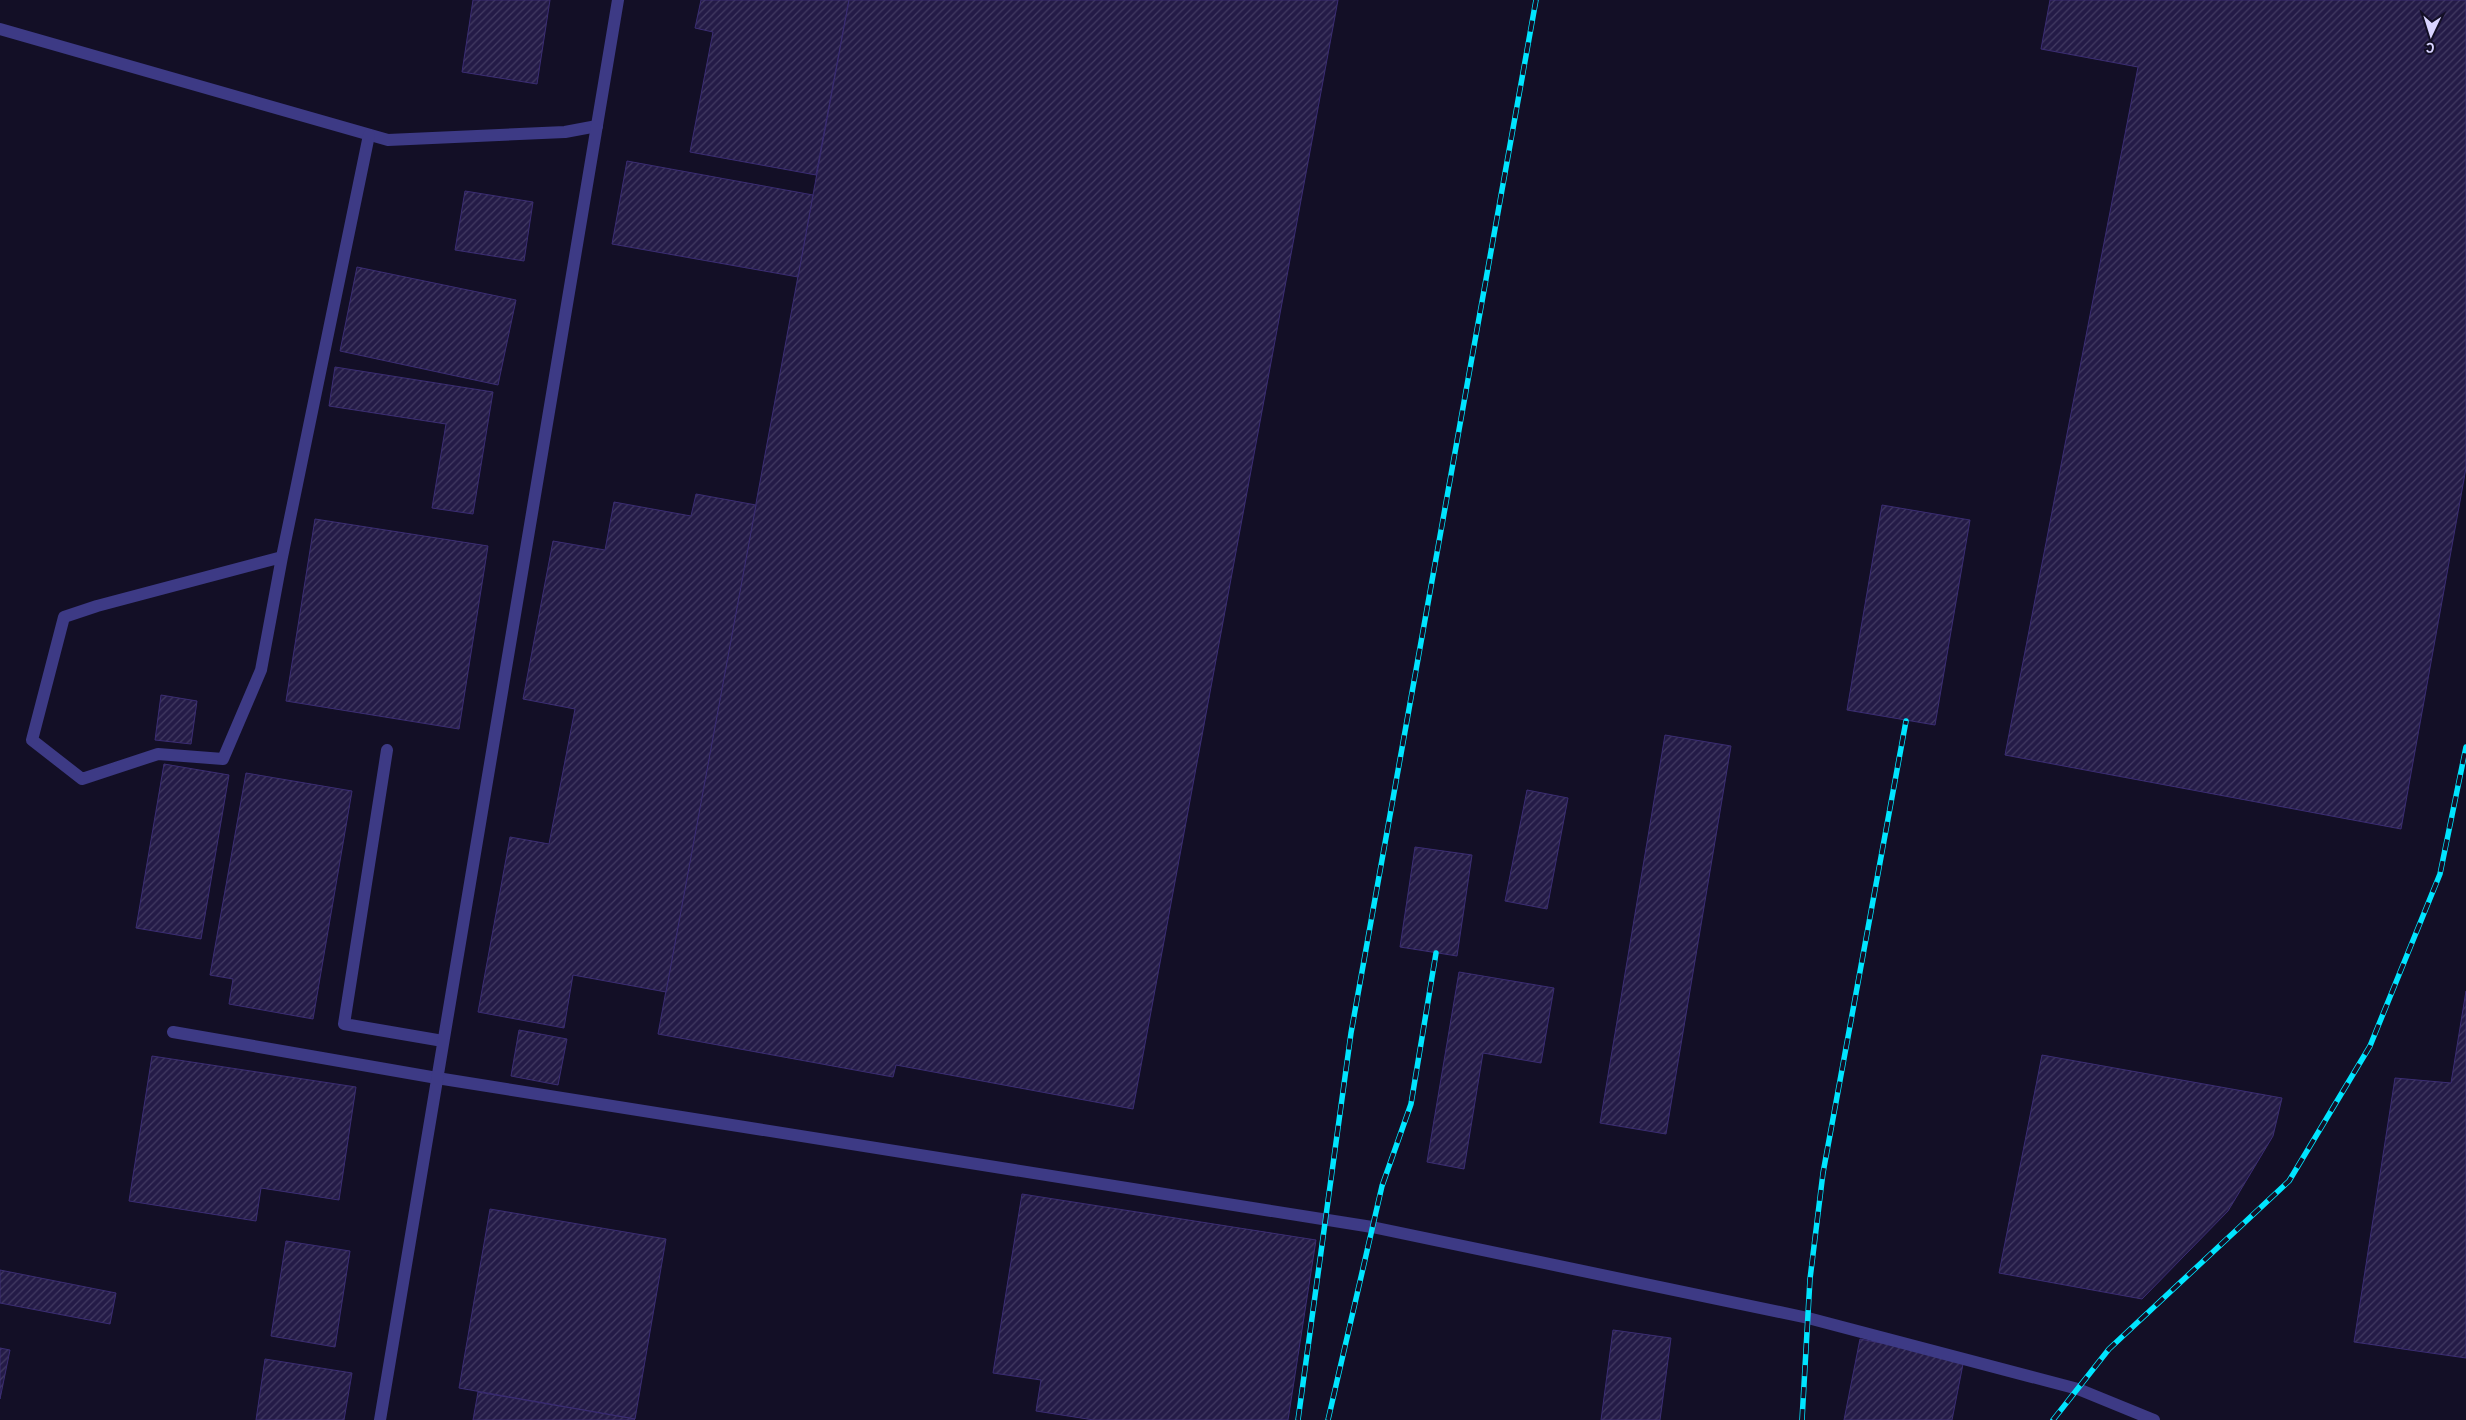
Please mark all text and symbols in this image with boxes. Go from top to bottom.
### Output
north arrow [2406,10,2456,60]
text: С [2425,38,2435,55]

